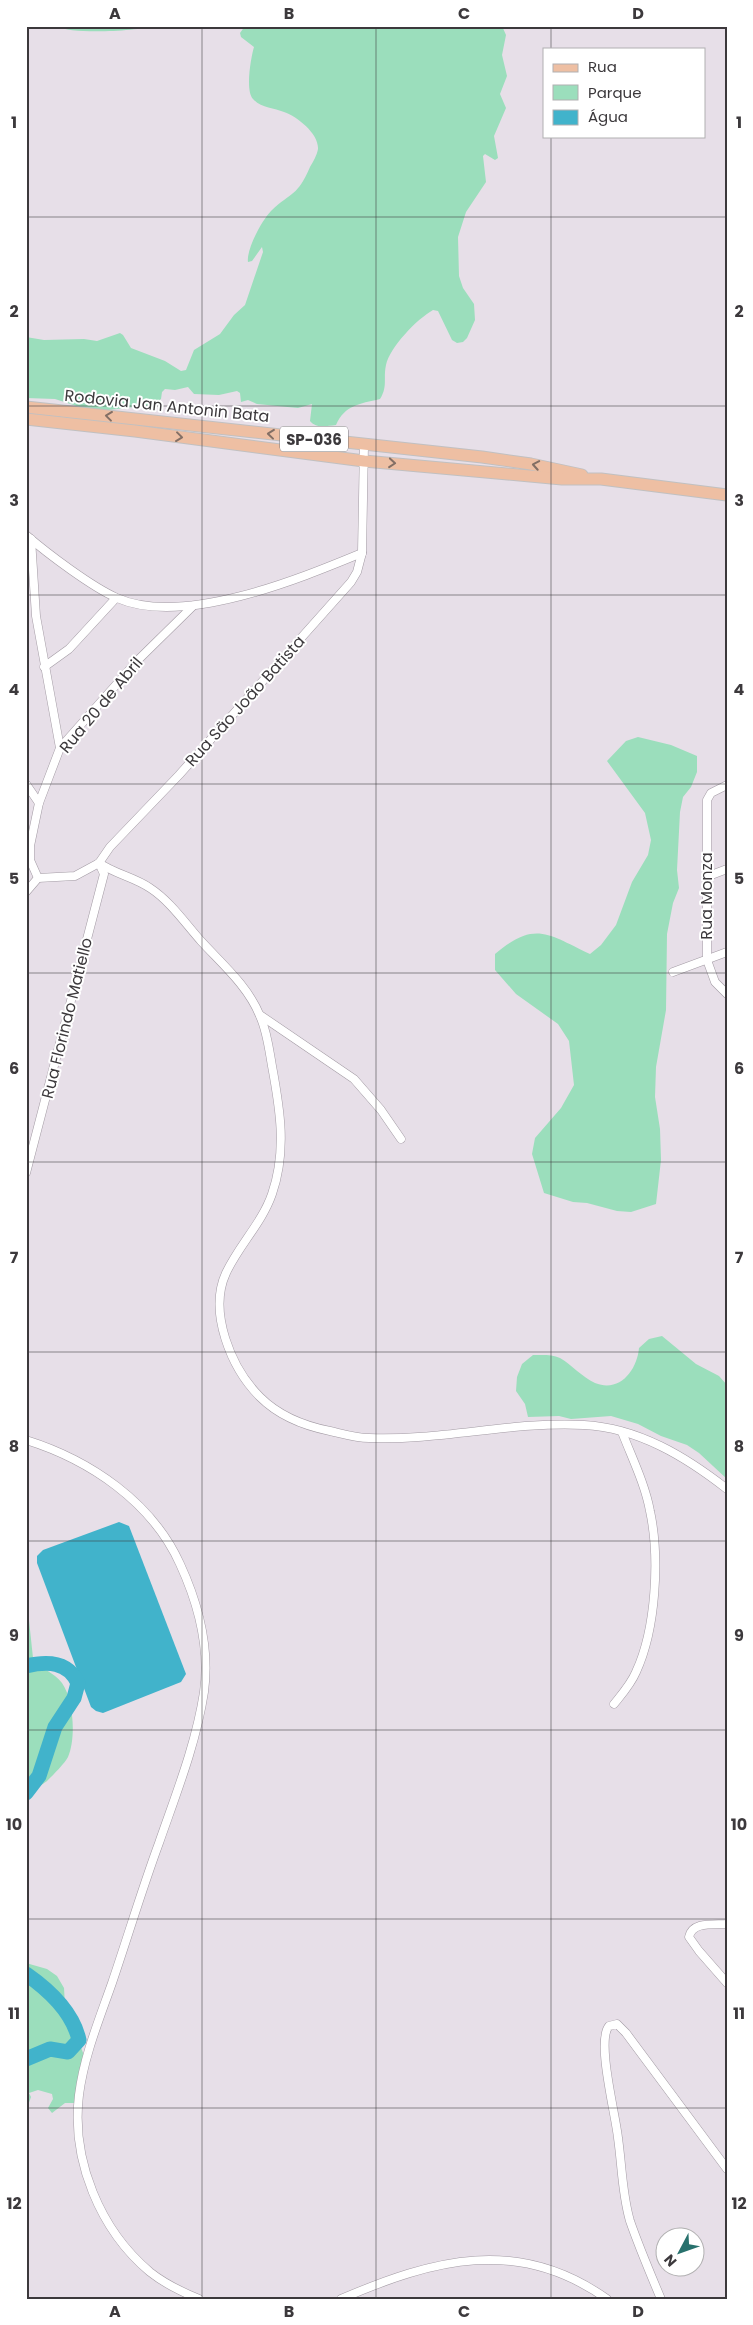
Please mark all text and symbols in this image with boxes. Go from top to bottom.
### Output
text: A [109,2,121,25]
text: B [284,2,294,25]
text: C [458,2,470,25]
text: D [632,2,644,25]
legend [543,48,706,138]
text: Rua [588,56,617,77]
text: Parque [588,82,641,103]
text: Água [588,106,628,127]
text: 1 [11,111,17,134]
text: 1 [736,111,742,134]
text: 2 [9,300,19,323]
text: 2 [734,300,744,323]
street label: Rodovia Jan Antonin Bata [63,384,271,428]
one-way arrow [105,411,113,422]
road number: SP-036 [280,426,348,452]
one-way arrow [267,429,275,440]
one-way arrow [175,431,183,441]
one-way arrow [389,457,397,468]
one-way arrow [532,461,541,471]
text: 3 [9,489,19,512]
text: 3 [734,489,744,512]
street label: Rua São João Batista [180,630,310,772]
street label: Rua 20 de Abril [54,652,148,758]
text: 4 [9,678,20,701]
text: 4 [734,678,745,701]
street label: Rua Monza [695,852,718,940]
text: 5 [9,867,19,890]
text: 5 [734,867,744,890]
street label: Rua Florindo Matiello [36,935,98,1101]
text: 6 [9,1057,19,1080]
text: 6 [734,1057,744,1080]
text: 7 [10,1246,19,1269]
text: 7 [735,1246,744,1269]
text: 8 [9,1435,19,1458]
text: 8 [734,1435,744,1458]
text: 9 [9,1624,19,1647]
text: 9 [734,1624,744,1647]
text: 10 [6,1813,22,1836]
text: 10 [731,1813,747,1836]
text: 11 [8,2002,20,2025]
text: 11 [733,2002,745,2025]
text: 12 [6,2192,22,2215]
text: 12 [731,2192,747,2215]
north arrow [656,2228,706,2278]
text: N [659,2250,681,2271]
text: A [109,2300,121,2323]
text: B [284,2300,294,2323]
text: C [458,2300,470,2323]
text: D [632,2300,644,2323]

